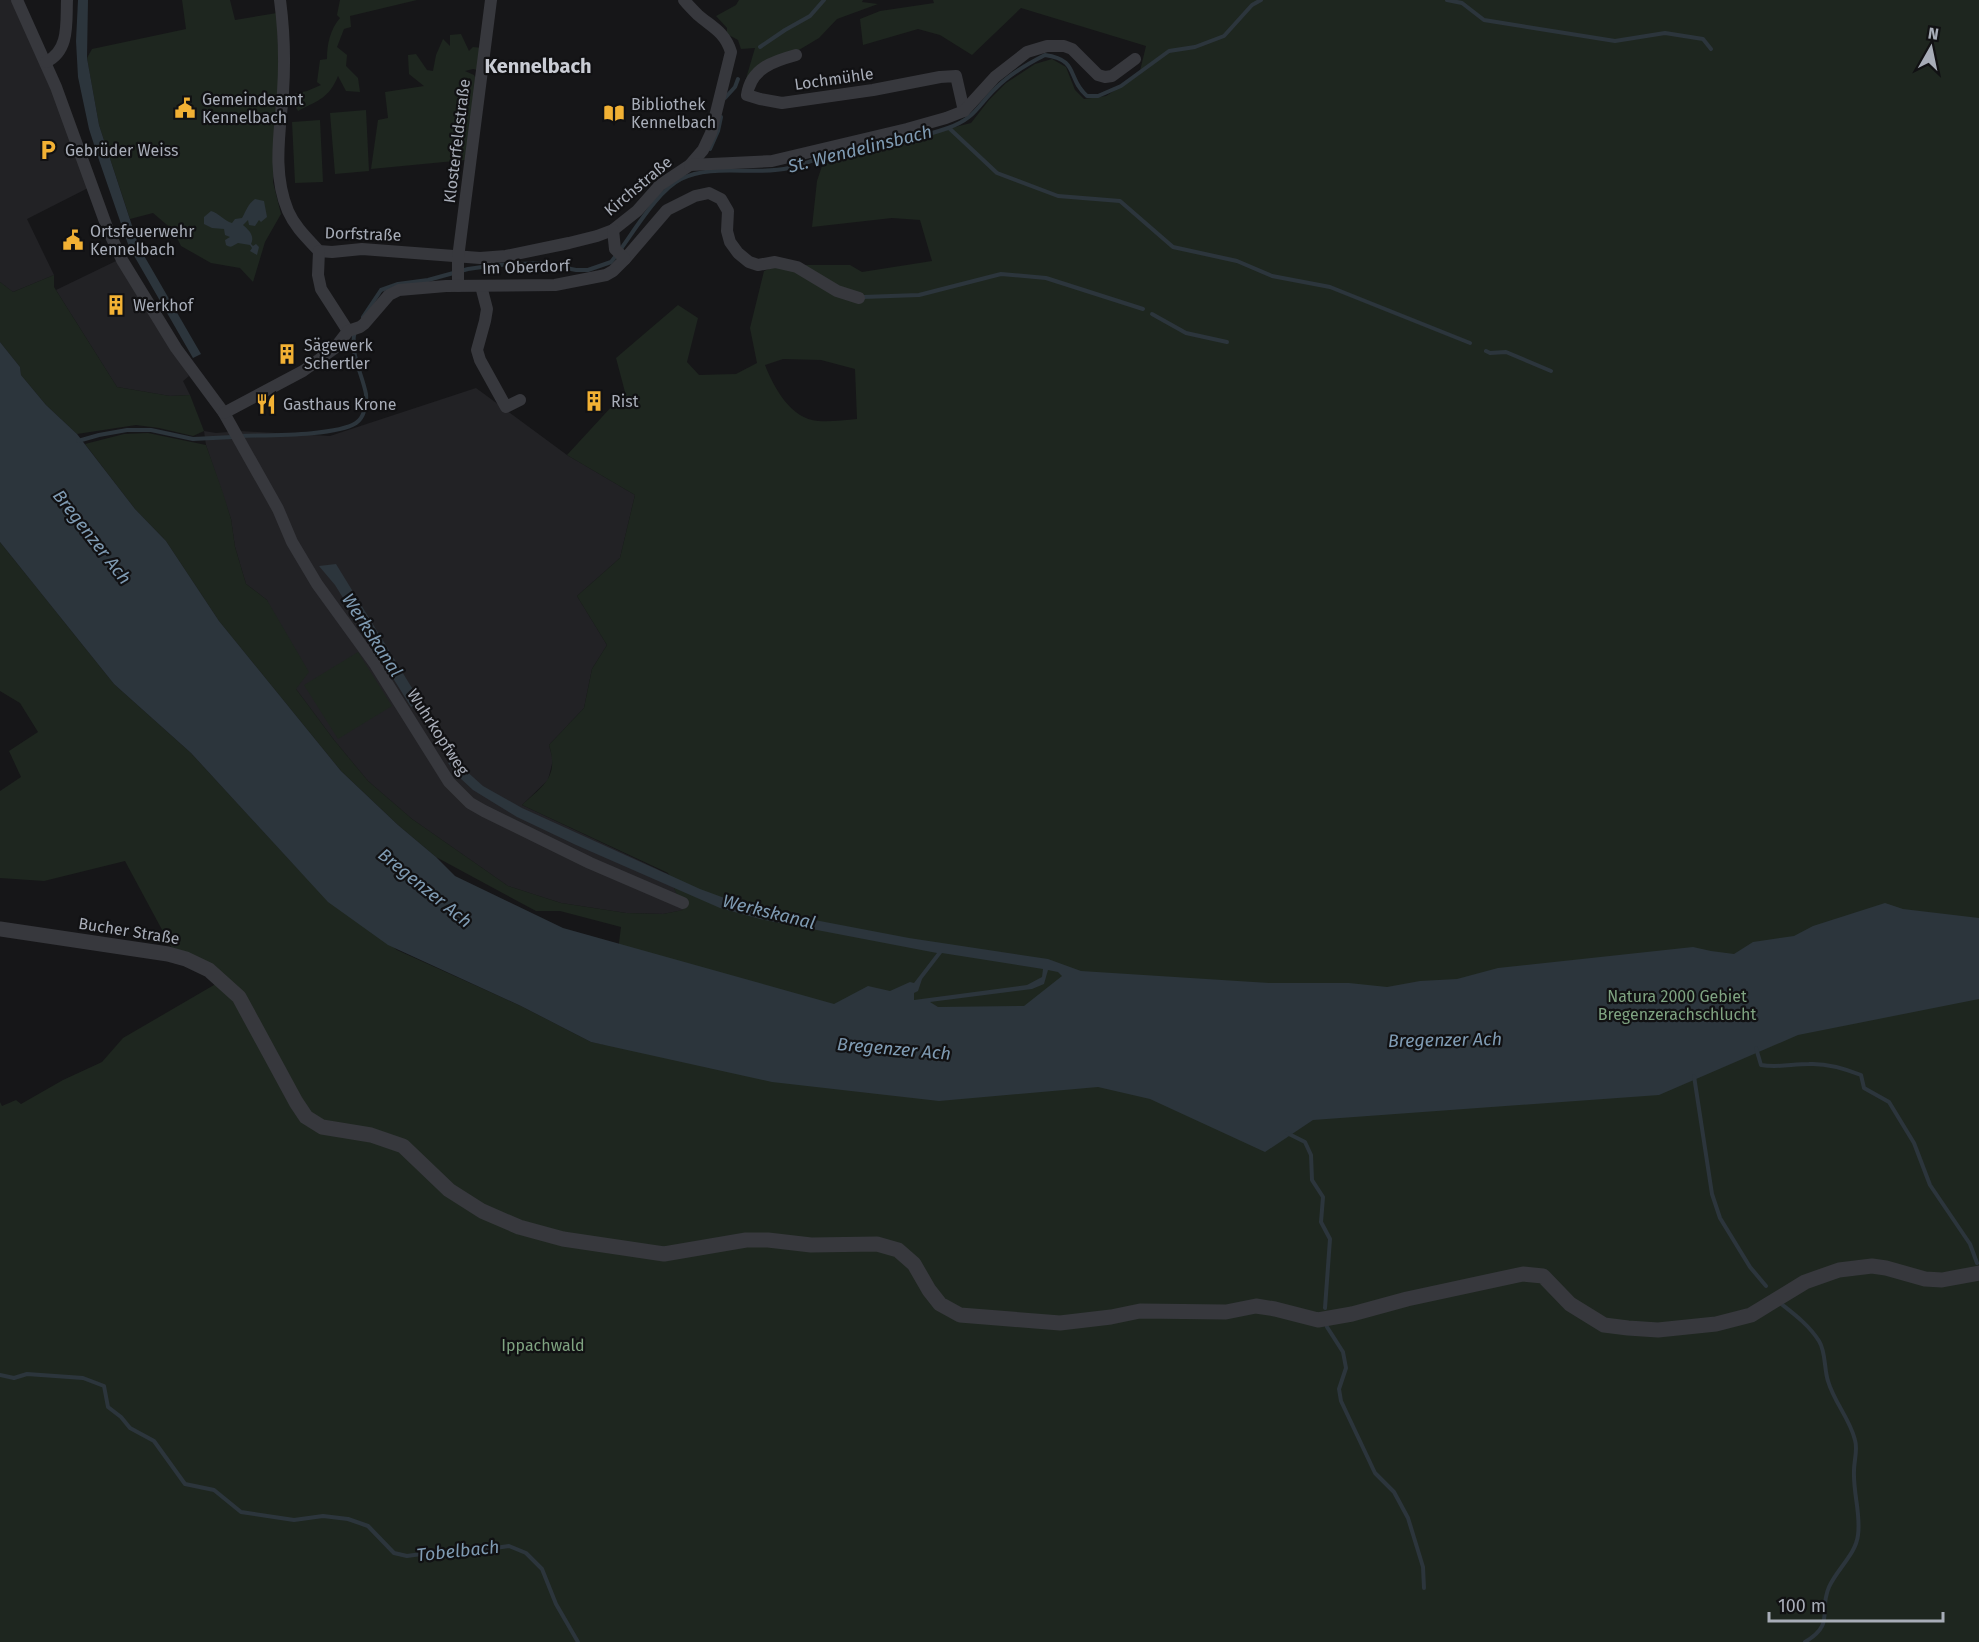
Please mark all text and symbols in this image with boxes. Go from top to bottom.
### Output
north arrow [1901,18,1961,78]
text: N [1927,23,1940,44]
district label: Kennelbach [484,54,592,78]
street label: Lochmühle [793,64,875,94]
street label: Klosterfeldstraße [440,78,474,204]
place label: Gemeindeamt Kennelbach [202,90,304,127]
place label: Bibliothek Kennelbach [631,95,716,132]
public building icon: Gemeindeamt Kennelbach [173,96,197,120]
library icon: Bibliothek Kennelbach [602,101,626,125]
water label: St. Wendelinsbach [785,120,934,178]
parking icon: Gebrüder Weiss [36,138,60,162]
place label: Gebrüder Weiss [65,141,179,160]
street label: Kirchstraße [600,152,676,220]
place label: Ortsfeuerwehr Kennelbach [90,222,195,259]
street label: Dorfstraße [324,223,402,245]
public building icon: Ortsfeuerwehr Kennelbach [61,228,85,252]
street label: Im Oberdorf [482,256,572,278]
building icon: Werkhof [104,293,128,317]
place label: Werkhof [133,296,195,315]
place label: Sägewerk Schertler [304,336,373,373]
building icon: Sägewerk Schertler [275,342,299,366]
building icon: Rist [582,389,606,413]
restaurant icon: Gasthaus Krone [254,392,278,416]
place label: Rist [611,392,639,411]
place label: Gasthaus Krone [283,395,397,414]
water label: Bregenzer Ach [48,485,136,589]
water label: Werkskanal [337,589,407,681]
street label: Wuhrkopfweg [403,685,473,779]
water label: Bregenzer Ach [374,844,476,932]
water label: Werkskanal [720,890,818,934]
street label: Bucher Straße [77,914,181,948]
park label: Natura 2000 Gebiet Bregenzerachschlucht [1598,987,1756,1024]
water label: Bregenzer Ach [1388,1028,1502,1052]
water label: Bregenzer Ach [836,1033,952,1065]
park label: Ippachwald [501,1336,585,1355]
water label: Tobelbach [415,1536,501,1566]
scale bar [1769,1585,1943,1623]
text: 100 m [1778,1595,1826,1617]

